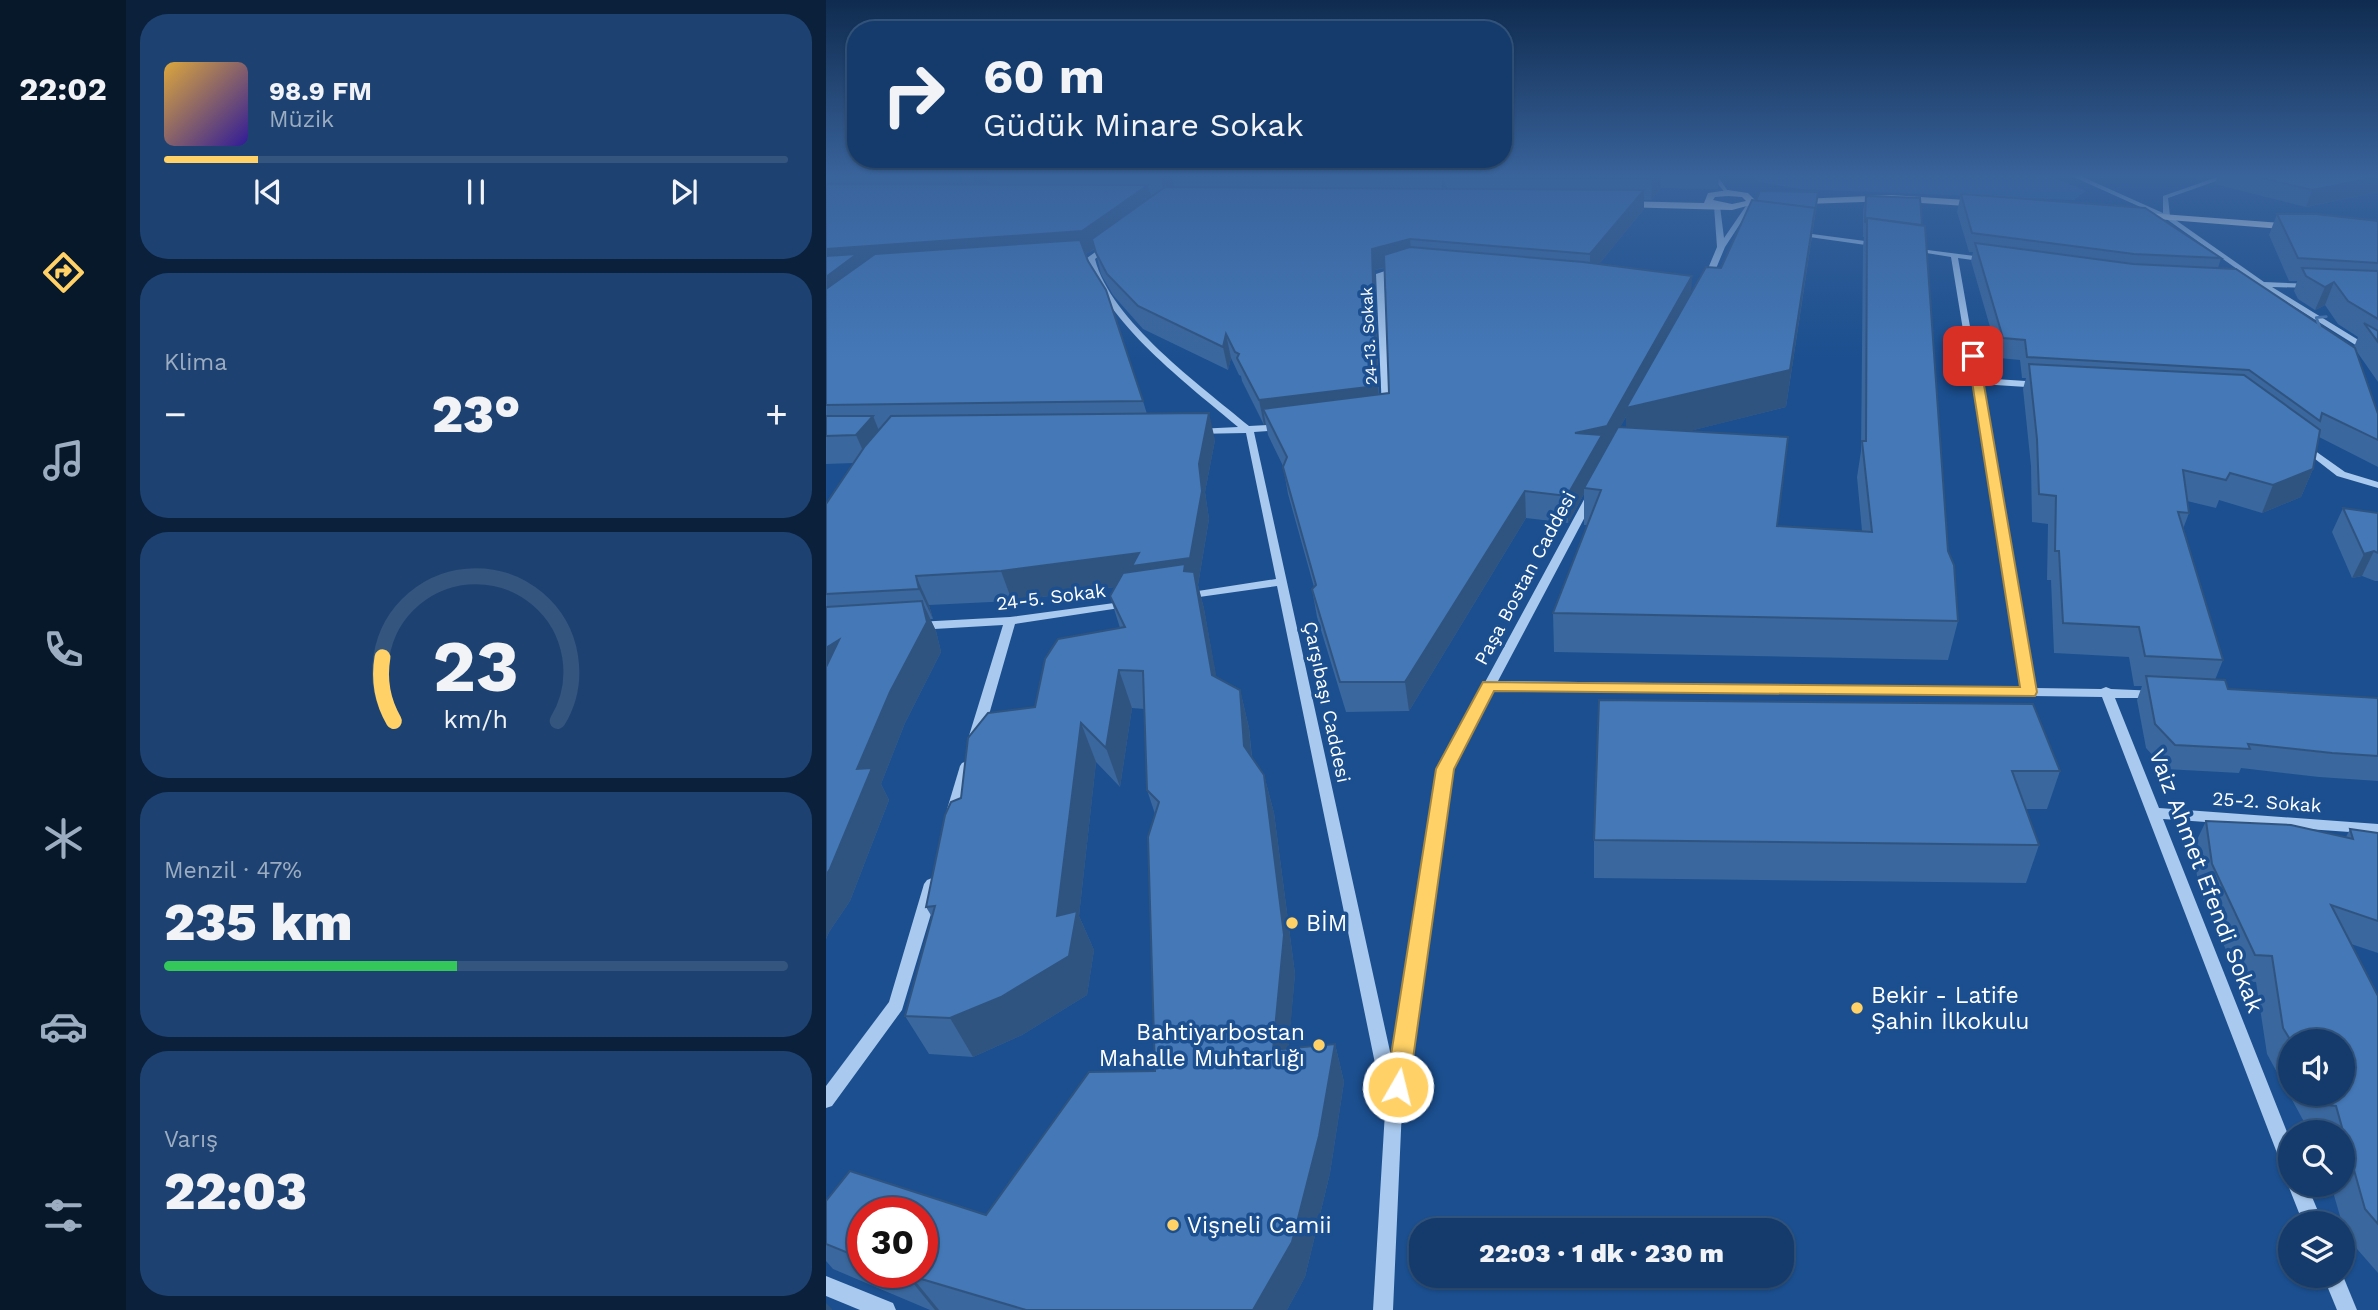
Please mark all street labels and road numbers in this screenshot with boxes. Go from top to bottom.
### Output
street label: 24-13. Sokak [1357,286,1381,386]
street label: Paşa Bostan Caddesi [1469,487,1581,669]
street label: 24-5. Sokak [995,579,1107,615]
street label: Çarşıbaşı Caddesi [1299,619,1355,785]
street label: Vaiz Ahmet Efendi Sokak [2143,745,2269,1017]
street label: 25-2. Sokak [2212,787,2323,817]

